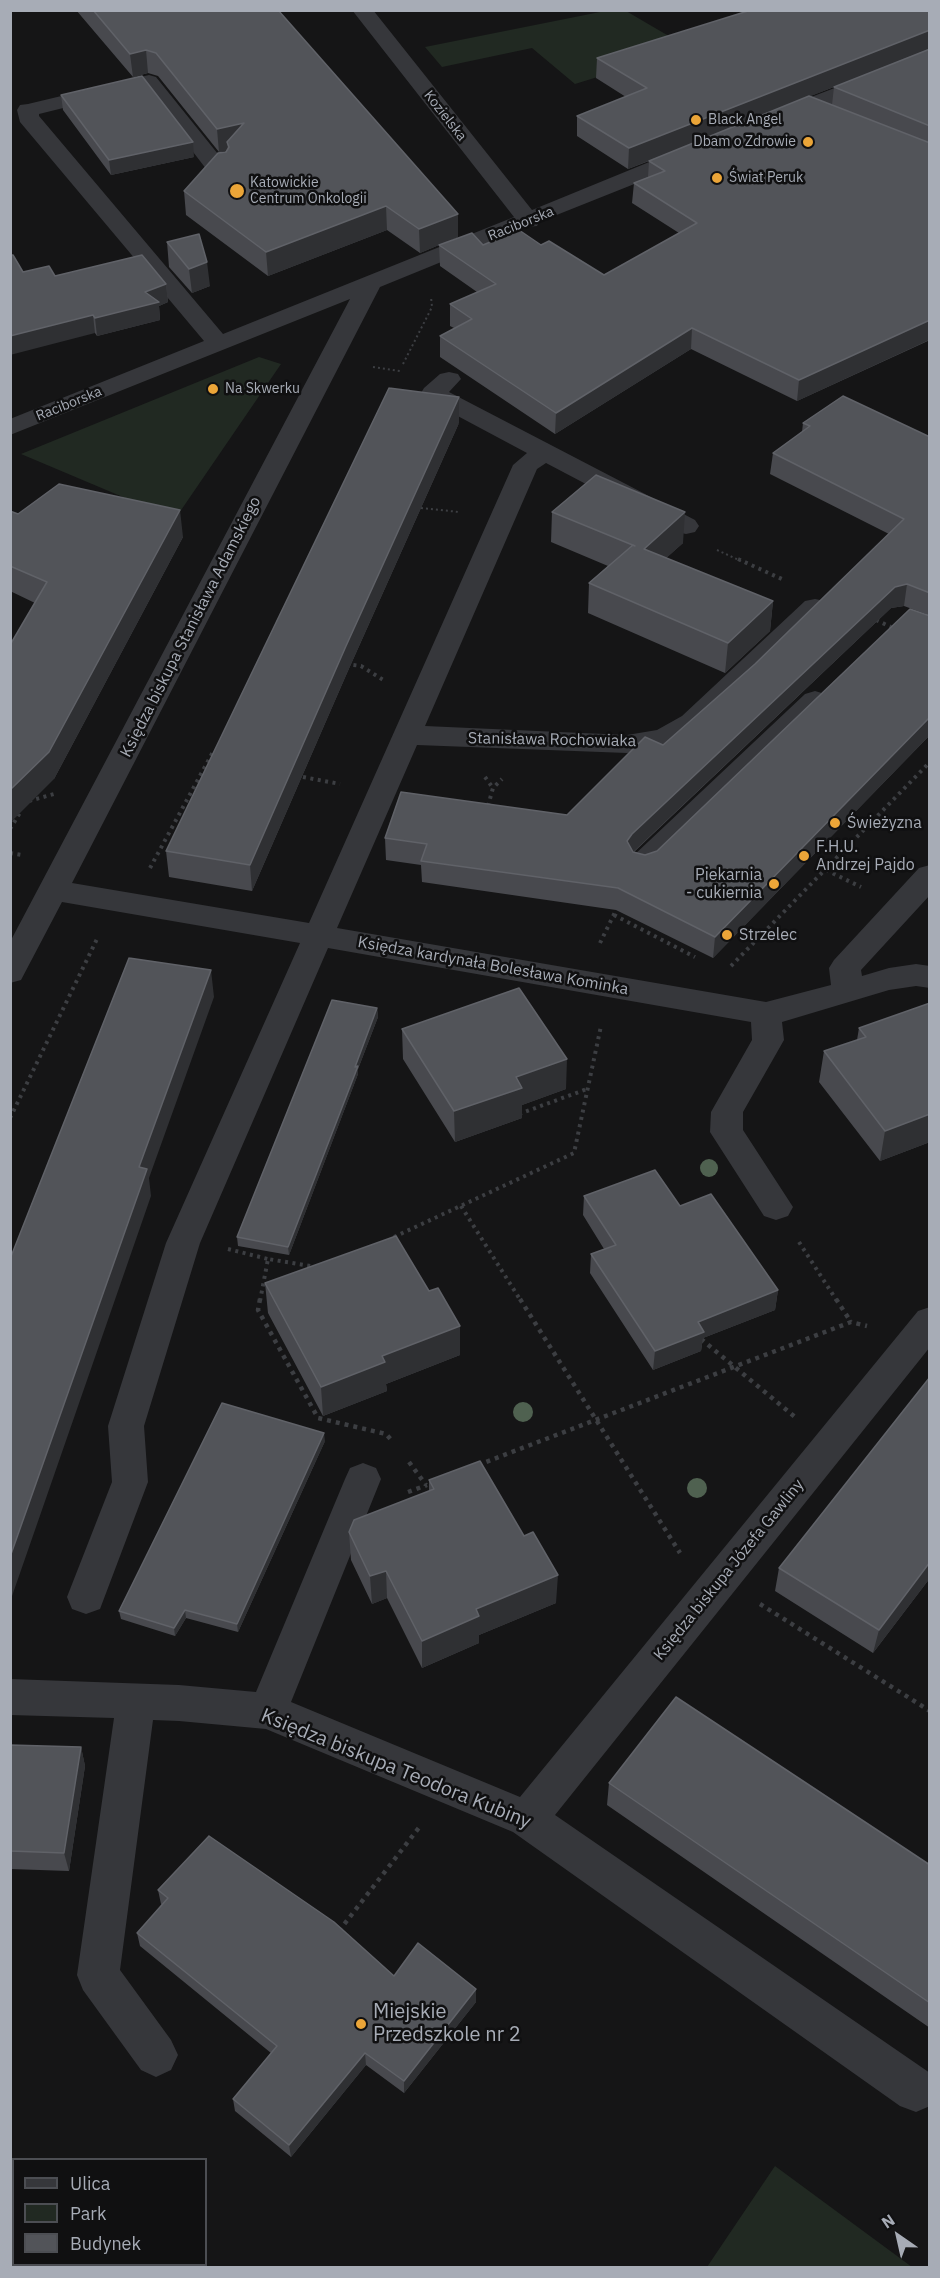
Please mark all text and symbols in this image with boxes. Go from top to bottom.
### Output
street label: Kozielska [420,87,470,145]
place label: Black Angel [708,112,782,128]
marker: Black Angel [689,113,703,127]
place label: Dbam o Zdrowie [693,134,796,150]
marker: Dbam o Zdrowie [801,135,815,149]
place label: Świat Peruk [729,170,803,186]
marker: Świat Peruk [710,171,724,185]
place label: Katowickie Centrum Onkologii [250,175,367,208]
marker: Katowickie Centrum Onkologii [228,182,246,200]
street label: Raciborska [486,203,556,245]
place label: Na Skwerku [225,381,300,397]
marker: Na Skwerku [206,382,220,396]
street label: Raciborska [34,383,104,425]
street label: Księdza biskupa Stanisława Adamskiego [117,493,265,761]
street label: Stanisława Rochowiaka [468,729,636,751]
place label: Świeżyzna [847,813,922,833]
marker: Świeżyzna [828,816,842,830]
place label: F.H.U. Andrzej Pajdo [816,837,915,875]
marker: F.H.U. Andrzej Pajdo [797,849,811,863]
place label: Piekarnia - cukiernia [686,865,762,903]
marker: Piekarnia - cukiernia [767,877,781,891]
place label: Strzelec [739,925,797,945]
marker: Strzelec [720,928,734,942]
street label: Księdza kardynała Bolesława Kominka [356,933,630,999]
street label: Księdza biskupa Józefa Gawliny [650,1476,808,1664]
street label: Księdza biskupa Teodora Kubiny [257,1704,535,1834]
place label: Miejskie Przedszkole nr 2 [373,2000,521,2047]
marker: Miejskie Przedszkole nr 2 [354,2017,368,2031]
legend [12,2158,207,2266]
text: Ulica [70,2172,110,2195]
text: Park [70,2202,106,2225]
north arrow [868,2206,928,2266]
text: N [878,2210,898,2233]
text: Budynek [70,2232,141,2255]

